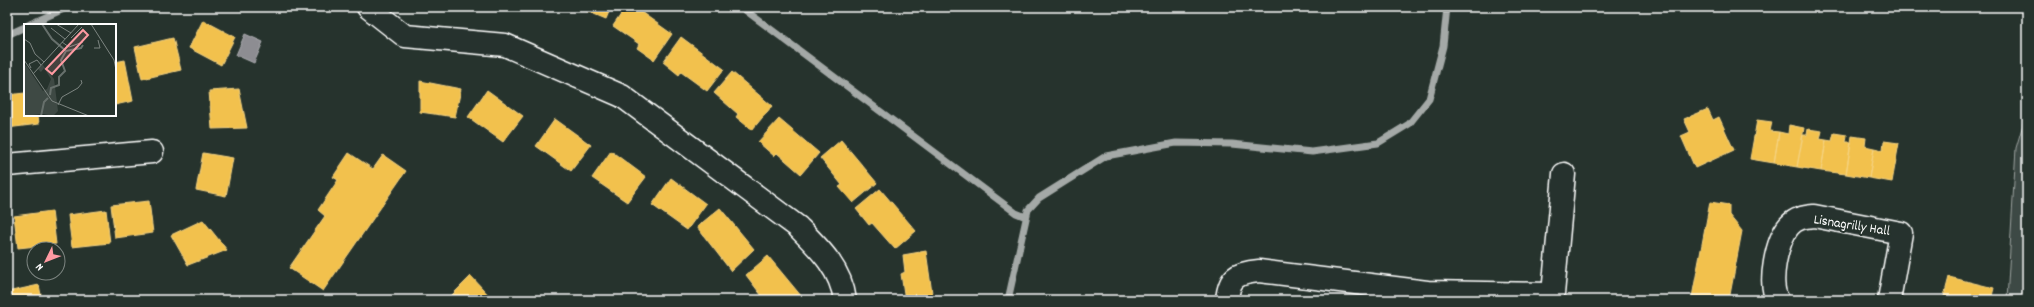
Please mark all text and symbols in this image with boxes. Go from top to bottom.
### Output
inset map [24,24,116,116]
street label: Lisnagrilly Hall [1812,210,1892,242]
north arrow [26,241,66,281]
text: N [32,259,48,274]

